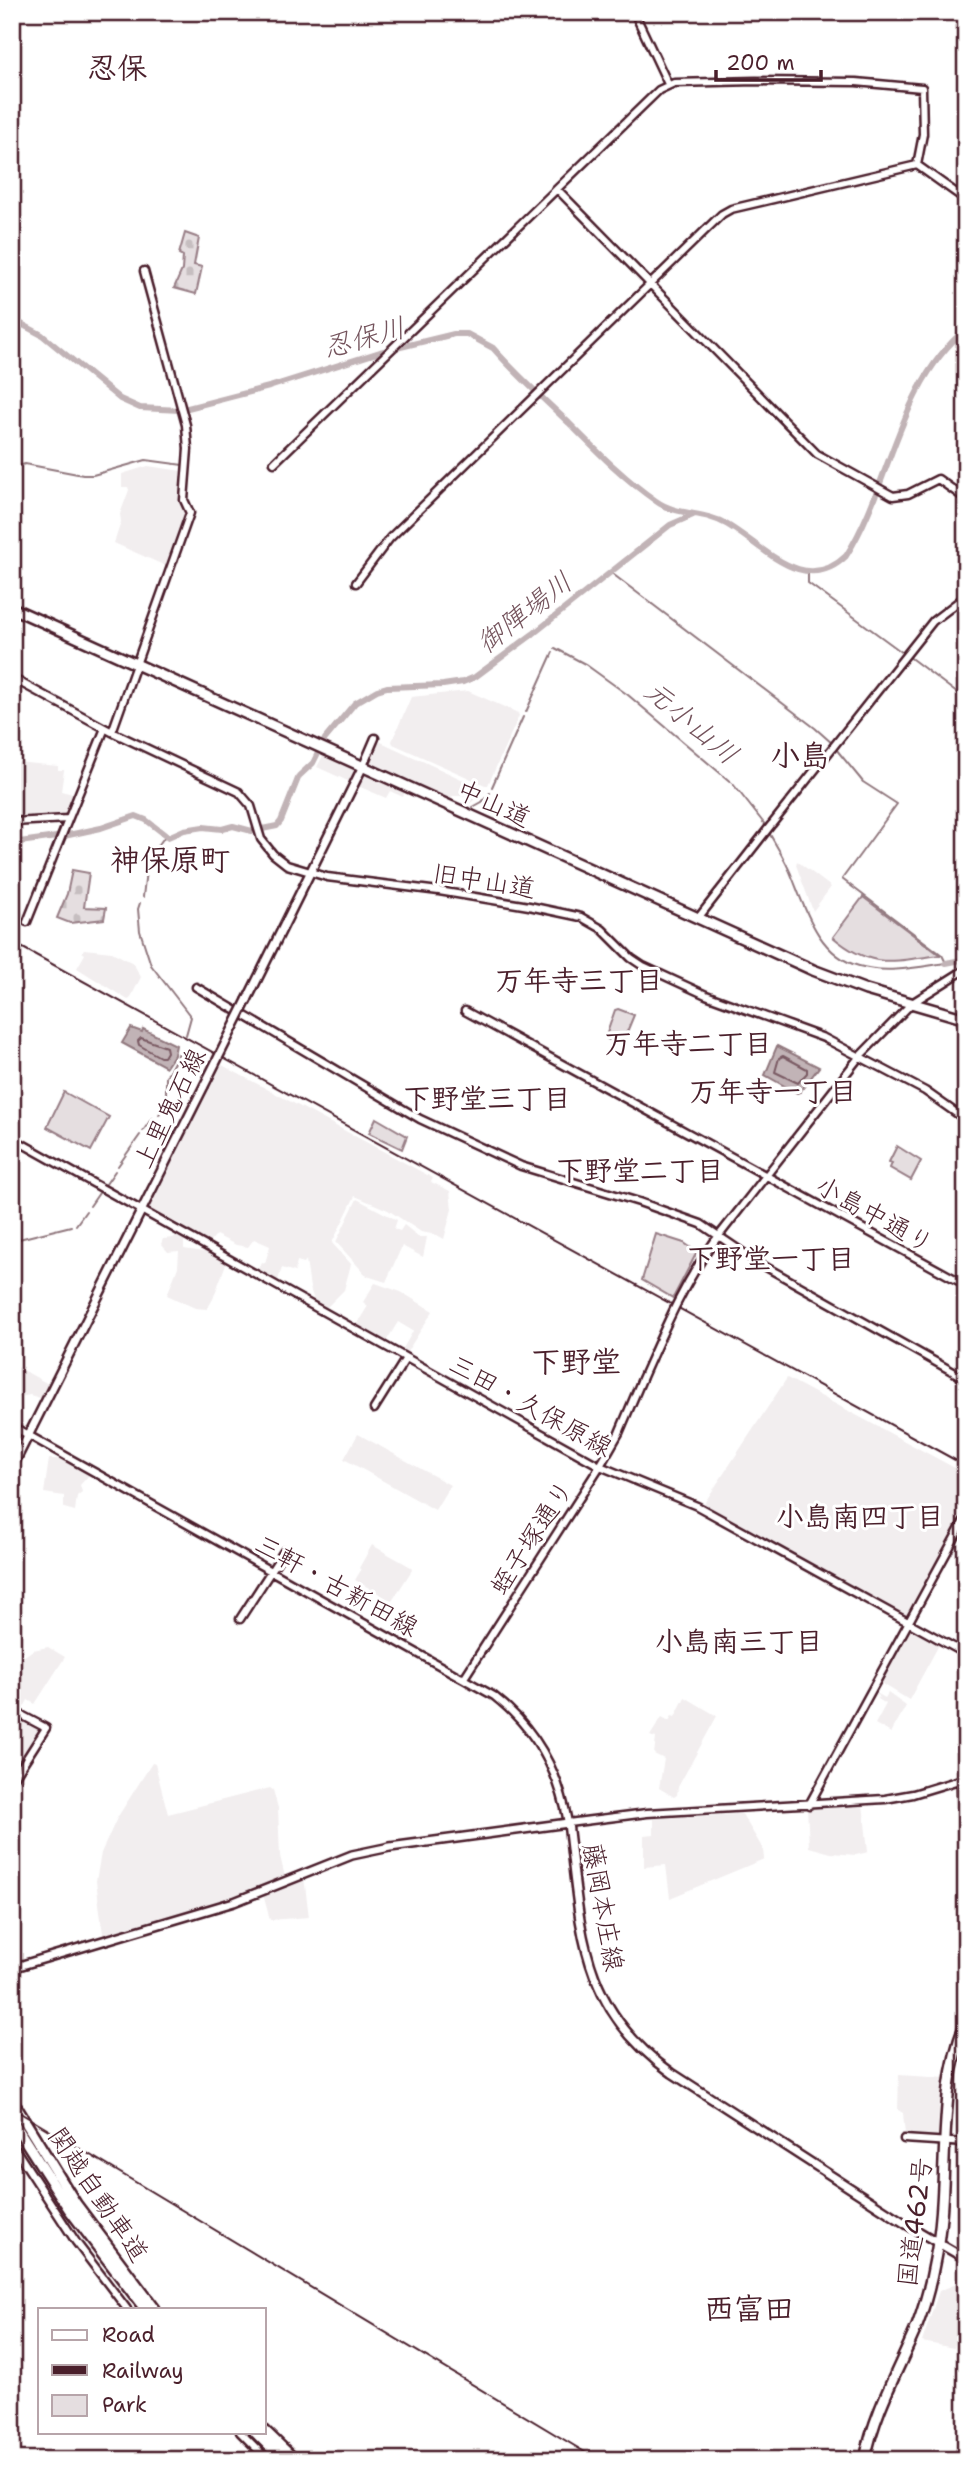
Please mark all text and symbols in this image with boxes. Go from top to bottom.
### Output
scale bar [716,38,820,82]
district label: 忍保 [87,47,147,88]
text: 200 m [726,49,795,77]
water label: 忍保川 [319,308,409,366]
water label: 御陣場川 [468,563,580,661]
water label: 元小山川 [637,671,747,773]
district label: 小島 [770,735,830,776]
street label: 中山道 [451,771,537,835]
district label: 神保原町 [110,839,230,880]
street label: 旧中山道 [430,855,538,905]
district label: 万年寺三丁目 [495,961,663,999]
district label: 万年寺二丁目 [604,1024,772,1062]
street label: 上里鬼石線 [125,1042,213,1174]
district label: 万年寺一丁目 [689,1072,857,1110]
district label: 下野堂三丁目 [403,1079,571,1117]
district label: 下野堂二丁目 [556,1151,724,1189]
street label: 小島中通り [810,1167,940,1261]
district label: 下野堂一丁目 [687,1239,855,1277]
district label: 下野堂 [531,1341,621,1382]
street label: 三田・久保原線 [443,1346,619,1464]
street label: 蛭子塚通り [481,1473,581,1601]
district label: 小島南四丁目 [776,1497,944,1535]
street label: 三軒・古新田線 [249,1526,425,1644]
district label: 小島南三丁目 [655,1622,823,1660]
street label: 藤岡本庄線 [575,1840,633,1974]
street label: 関越自動車道 [41,2120,157,2268]
street label: 国道462号 [889,2155,939,2289]
district label: 西富田 [704,2288,794,2329]
legend [38,2308,266,2434]
text: Road [102,2321,155,2349]
text: Railway [102,2357,184,2385]
text: Park [102,2391,147,2419]

